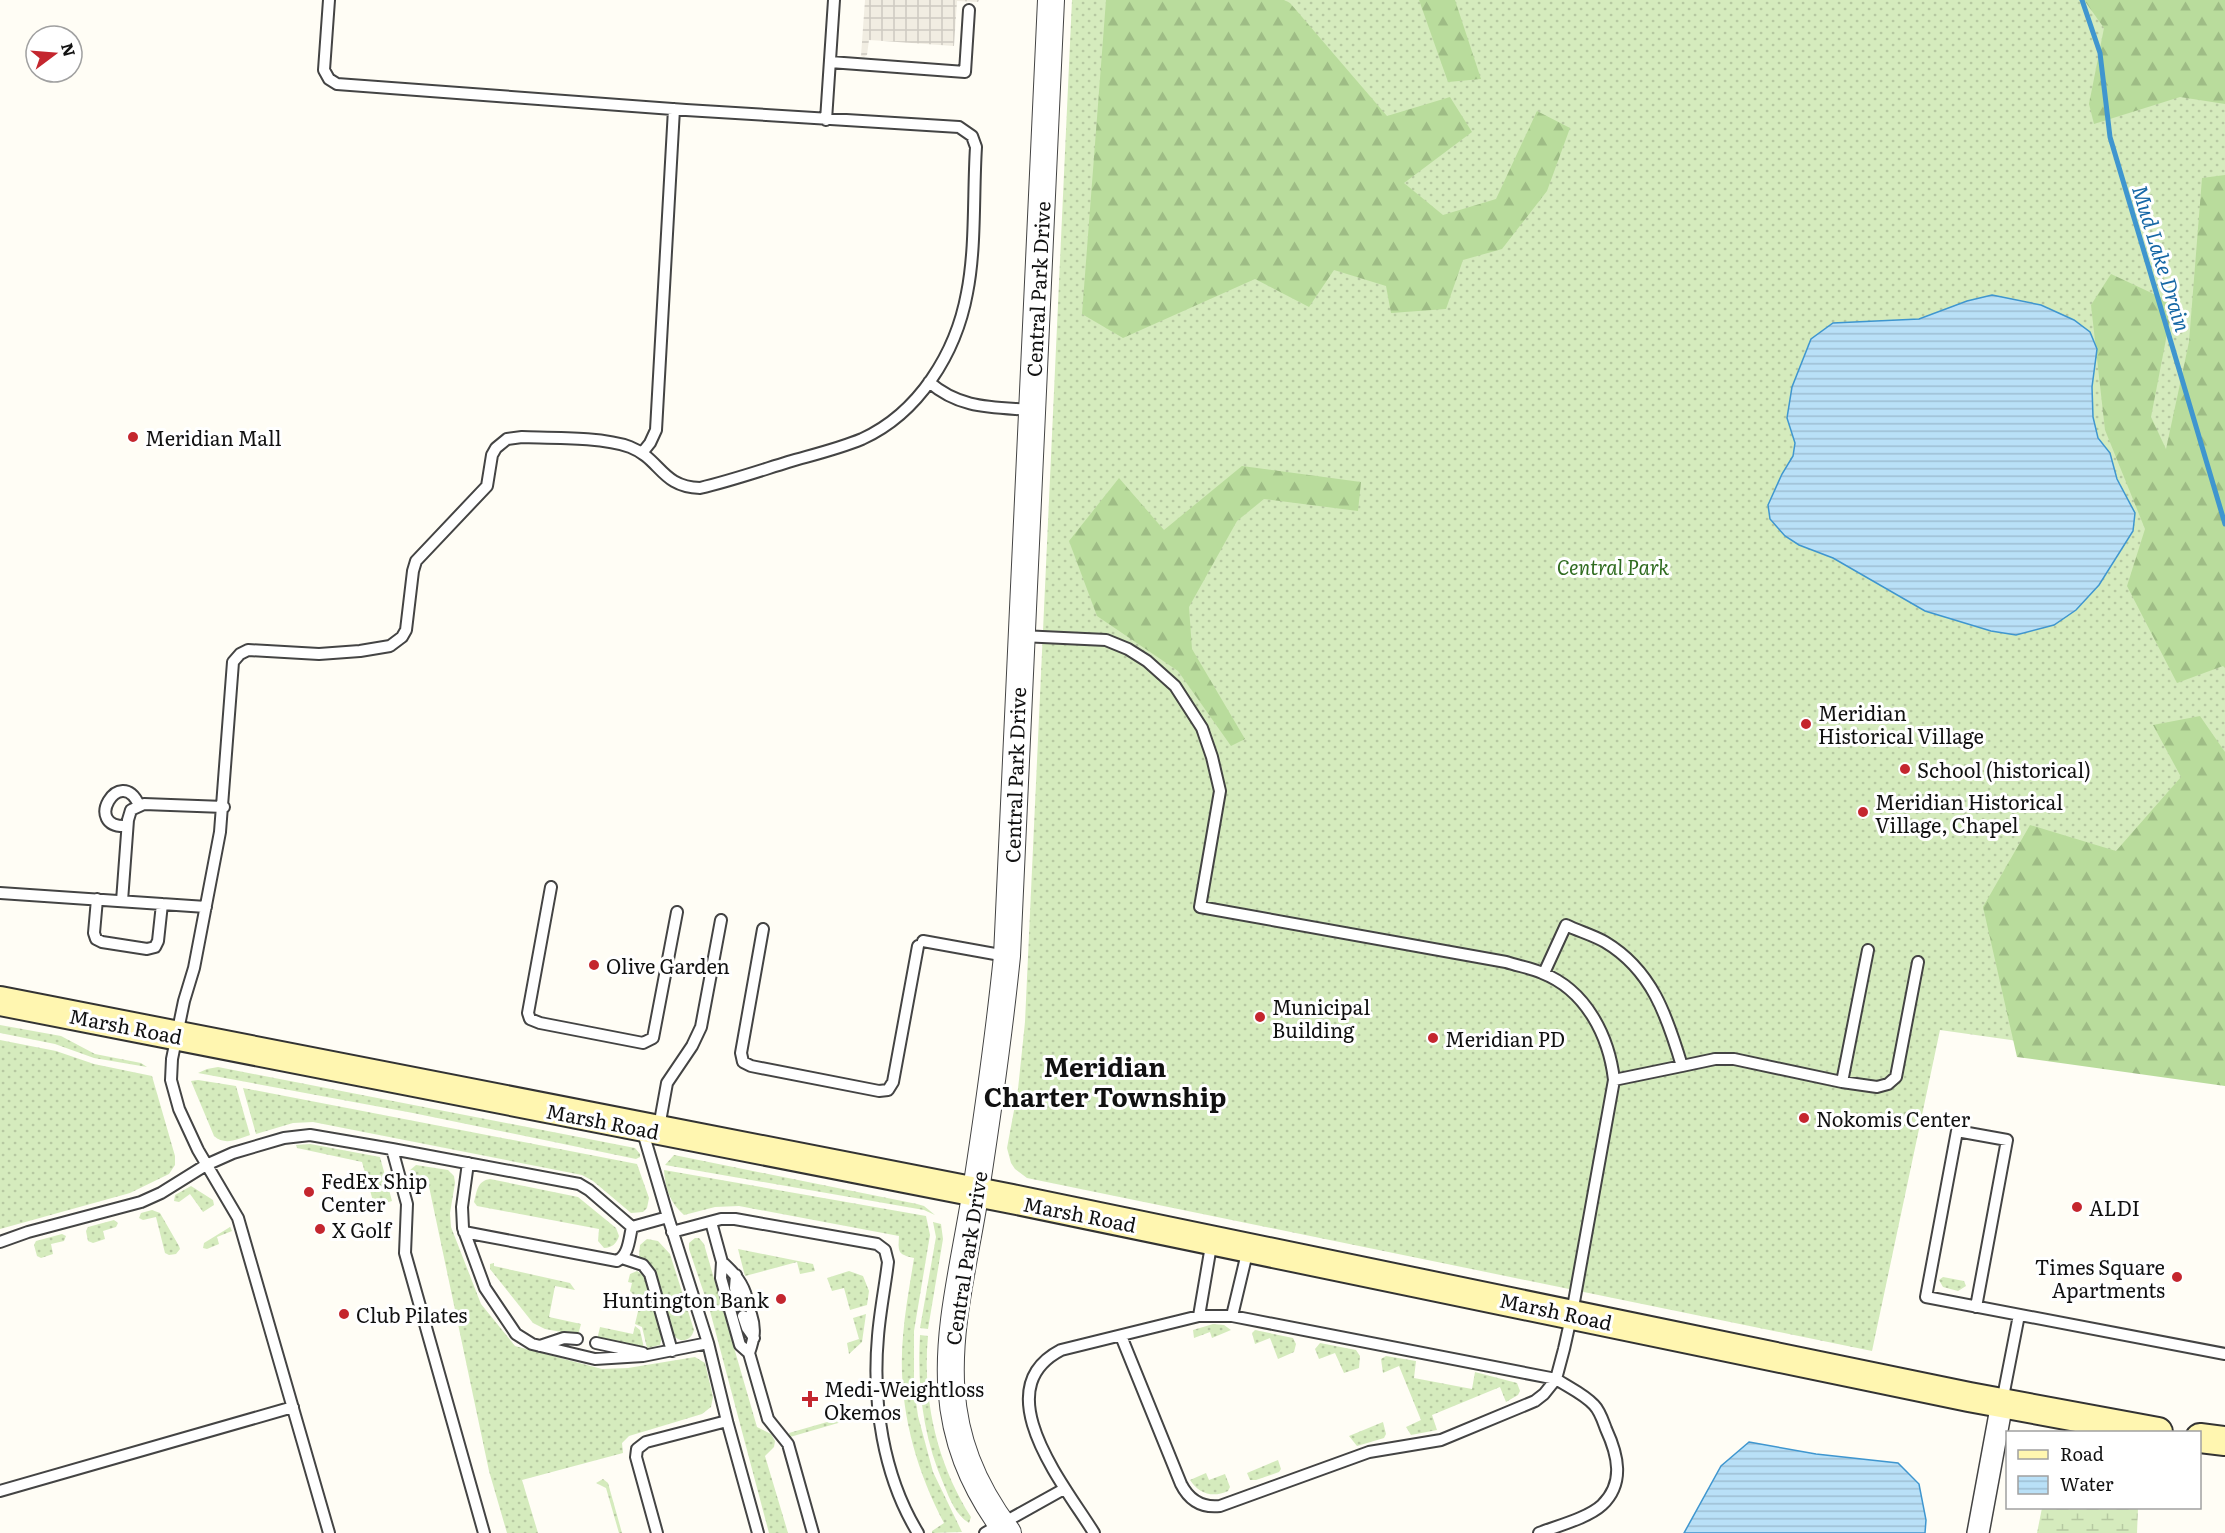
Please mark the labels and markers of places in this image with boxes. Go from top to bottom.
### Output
place label: Meridian Mall [145,422,282,452]
marker: Meridian Mall [126,430,140,444]
place label: Meridian Historical Village [1818,697,1984,750]
marker: Meridian Historical Village [1799,717,1813,731]
place label: School (historical) [1917,754,2091,784]
marker: School (historical) [1898,762,1912,776]
place label: Meridian Historical Village, Chapel [1875,786,2063,839]
marker: Meridian Historical Village, Chapel [1856,805,1870,819]
place label: Olive Garden [606,950,730,980]
marker: Olive Garden [587,958,601,972]
place label: Municipal Building [1272,991,1370,1044]
marker: Municipal Building [1253,1010,1267,1024]
place label: Meridian PD [1445,1023,1565,1053]
marker: Meridian PD [1426,1031,1440,1045]
place label: Nokomis Center [1816,1103,1971,1133]
marker: Nokomis Center [1797,1111,1811,1125]
place label: FedEx Ship Center [321,1165,427,1218]
marker: FedEx Ship Center [302,1185,316,1199]
place label: ALDI [2089,1192,2140,1222]
marker: ALDI [2070,1200,2084,1214]
place label: X Golf [332,1214,393,1244]
marker: X Golf [313,1222,327,1236]
place label: Times Square Apartments [2035,1251,2165,1304]
marker: Times Square Apartments [2170,1270,2184,1284]
place label: Huntington Bank [602,1284,770,1314]
marker: Huntington Bank [774,1292,788,1306]
place label: Club Pilates [356,1299,467,1329]
marker: Club Pilates [337,1307,351,1321]
place label: Medi-Weightloss Okemos [824,1373,984,1426]
marker: Medi-Weightloss Okemos [801,1390,819,1408]

